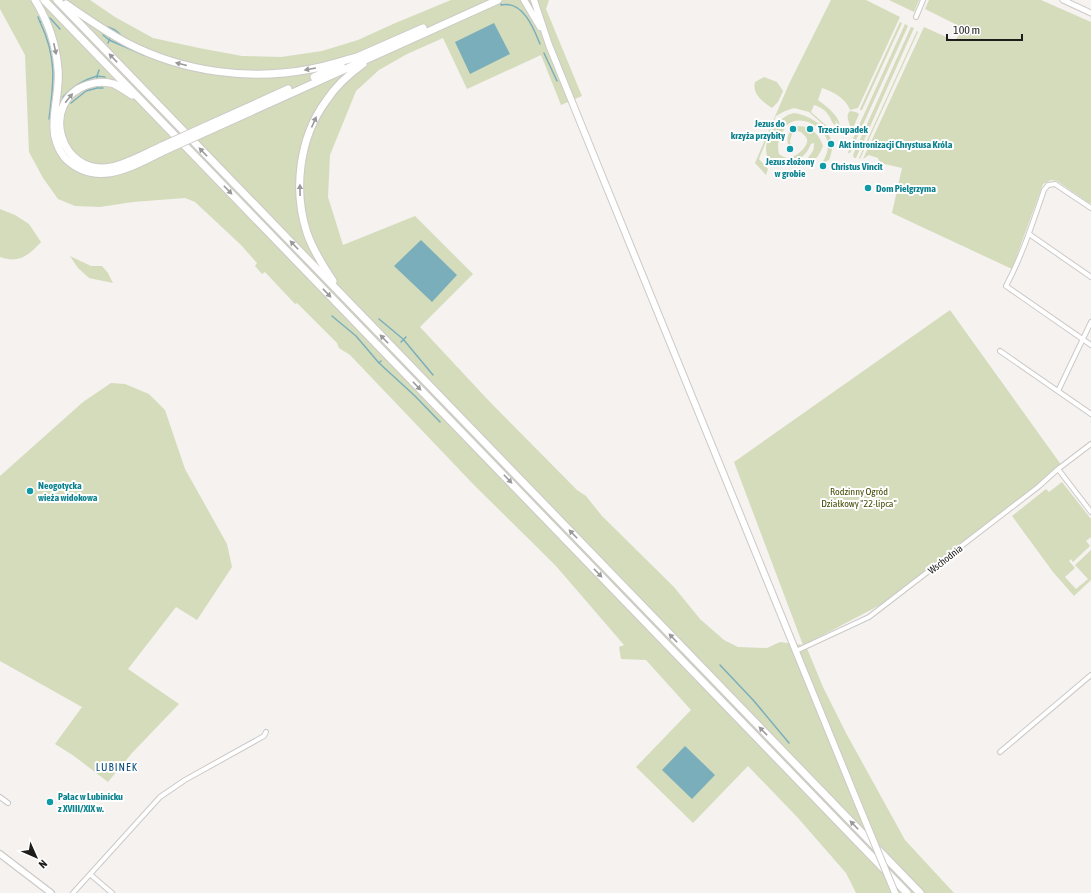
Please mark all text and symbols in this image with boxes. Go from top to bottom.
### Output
scale bar [947,16,1022,42]
text: 100 m [953,23,980,37]
one-way arrow [52,43,58,55]
one-way arrow [108,53,118,63]
one-way arrow [175,60,187,66]
one-way arrow [304,66,316,72]
one-way arrow [65,93,73,104]
one-way arrow [311,116,317,128]
place label: Jezus do krzyża przybity [731,118,786,141]
marker: Jezus do krzyża przybity [788,124,798,134]
marker: Trzeci upadek [805,124,815,134]
place label: Trzeci upadek [818,124,869,135]
marker: Akt intronizacji Chrystusa Króla [826,139,836,149]
place label: Akt intronizacji Chrystusa Króla [838,139,953,150]
marker: Jezus złożony w grobie [785,144,795,154]
one-way arrow [199,147,208,157]
place label: Jezus złożony w grobie [765,156,815,179]
marker: Christus Vincit [818,161,828,171]
place label: Christus Vincit [831,161,883,172]
one-way arrow [297,183,303,196]
marker: Dom Pielgrzyma [863,183,873,193]
place label: Dom Pielgrzyma [876,183,936,194]
one-way arrow [223,185,233,195]
one-way arrow [289,240,299,250]
one-way arrow [322,288,331,297]
one-way arrow [380,334,389,344]
one-way arrow [412,381,422,391]
one-way arrow [503,474,513,484]
place label: Neogotycka wieża widokowa [38,480,98,503]
marker: Neogotycka wieża widokowa [25,486,35,496]
park label: Rodzinny Ogród Działkowy "22-lipca" [821,486,897,509]
one-way arrow [568,529,578,539]
street label: Wschodnia [926,542,965,576]
one-way arrow [593,568,603,578]
one-way arrow [668,633,678,643]
one-way arrow [759,726,768,736]
district label: LUBINEK [96,761,138,773]
place label: Pałac w Lubinicku z XVIII/XIX w. [58,791,123,814]
marker: Pałac w Lubinicku z XVIII/XIX w. [45,797,55,807]
one-way arrow [849,820,859,830]
north arrow [16,837,56,877]
text: N [37,858,50,871]

